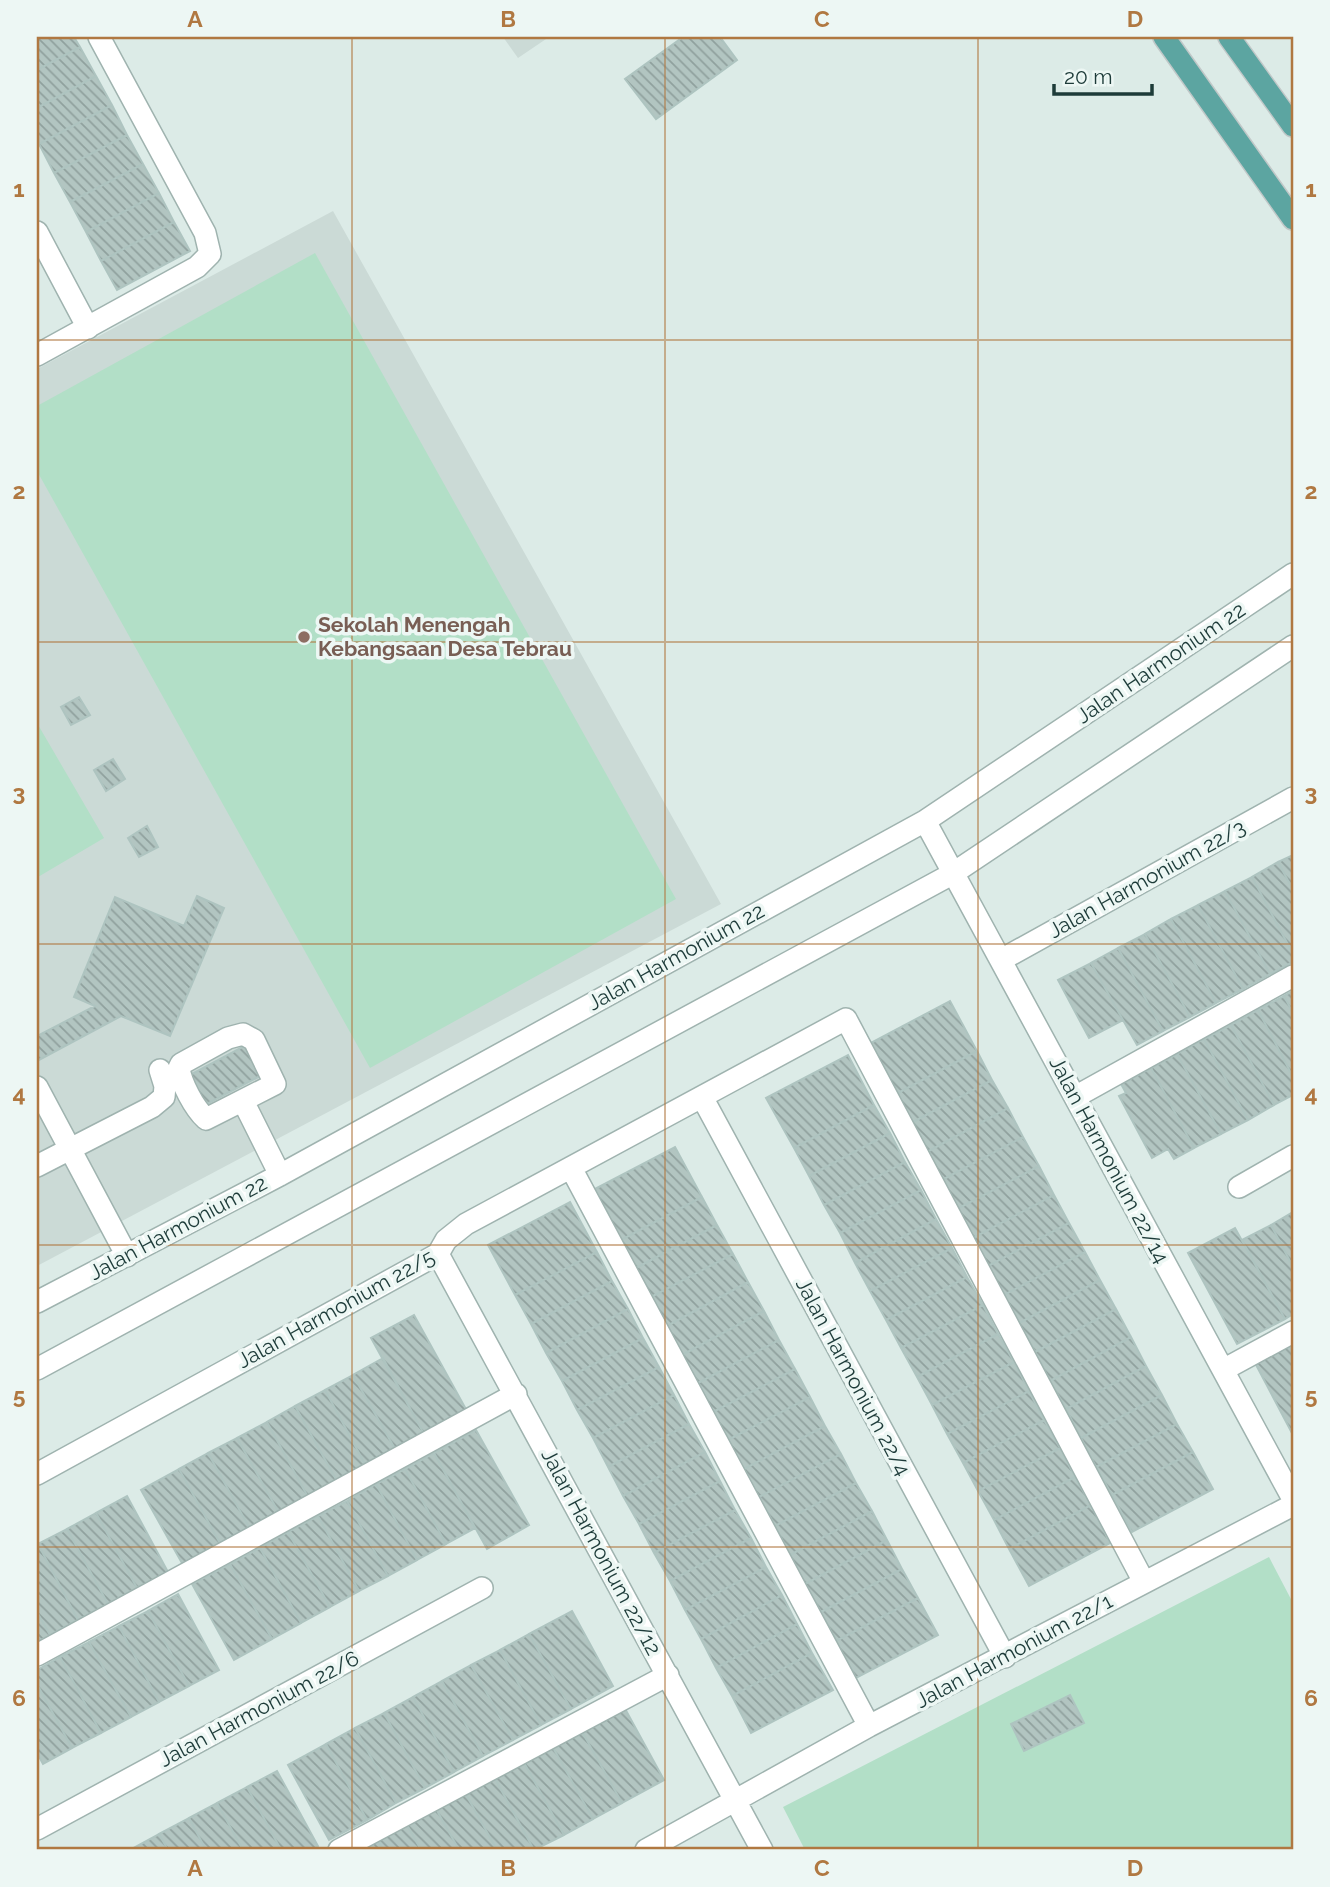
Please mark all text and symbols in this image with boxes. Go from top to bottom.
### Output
text: A [187,5,203,32]
text: B [500,5,516,32]
text: C [814,5,830,32]
text: D [1127,5,1143,32]
scale bar [1054,52,1152,96]
text: 20 m [1064,64,1112,89]
text: 1 [13,175,25,202]
text: 1 [1305,175,1317,202]
text: 2 [13,477,25,504]
text: 2 [1305,477,1317,504]
street label: Jalan Harmonium 22 [1072,597,1250,728]
place label: Sekolah Menengah Kebangsaan Desa Tebrau [318,612,572,661]
marker: Sekolah Menengah Kebangsaan Desa Tebrau [296,629,312,645]
text: 3 [13,779,25,806]
text: 3 [1305,779,1317,806]
street label: Jalan Harmonium 22/3 [1044,814,1250,943]
street label: Jalan Harmonium 22 [583,898,768,1015]
street label: Jalan Harmonium 22/14 [1044,1052,1175,1267]
text: 4 [12,1080,26,1107]
text: 4 [1304,1080,1318,1107]
street label: Jalan Harmonium 22 [84,1170,271,1285]
street label: Jalan Harmonium 22/5 [233,1244,439,1373]
street label: Jalan Harmonium 22/4 [791,1274,916,1480]
text: 5 [13,1382,26,1409]
text: 5 [1305,1382,1318,1409]
street label: Jalan Harmonium 22/12 [536,1444,667,1659]
street label: Jalan Harmonium 22/1 [911,1588,1116,1713]
street label: Jalan Harmonium 22/6 [154,1645,363,1772]
text: 6 [12,1684,26,1711]
text: 6 [1304,1684,1318,1711]
text: A [187,1854,203,1881]
text: B [500,1854,516,1881]
text: C [814,1854,830,1881]
text: D [1127,1854,1143,1881]

